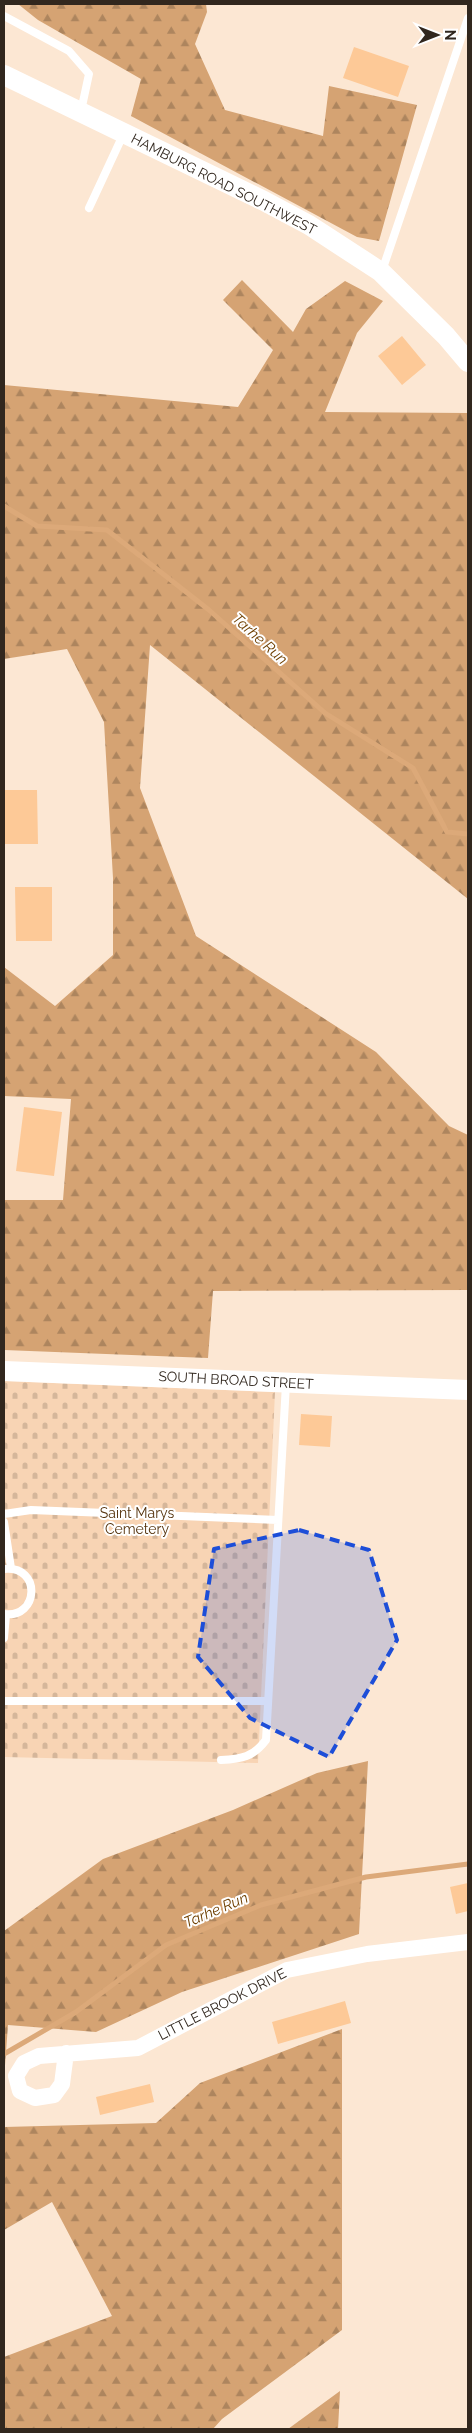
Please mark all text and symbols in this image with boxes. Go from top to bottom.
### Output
north arrow [412,10,462,60]
text: N [442,30,458,40]
street label: HAMBURG ROAD SOUTHWEST [129,130,320,238]
water label: Tarhe Run [229,610,291,668]
street label: SOUTH BROAD STREET [158,1368,314,1392]
park label: Saint Marys Cemetery [100,1505,174,1537]
water label: Tarhe Run [181,1888,251,1932]
street label: LITTLE BROOK DRIVE [155,1965,289,2043]

